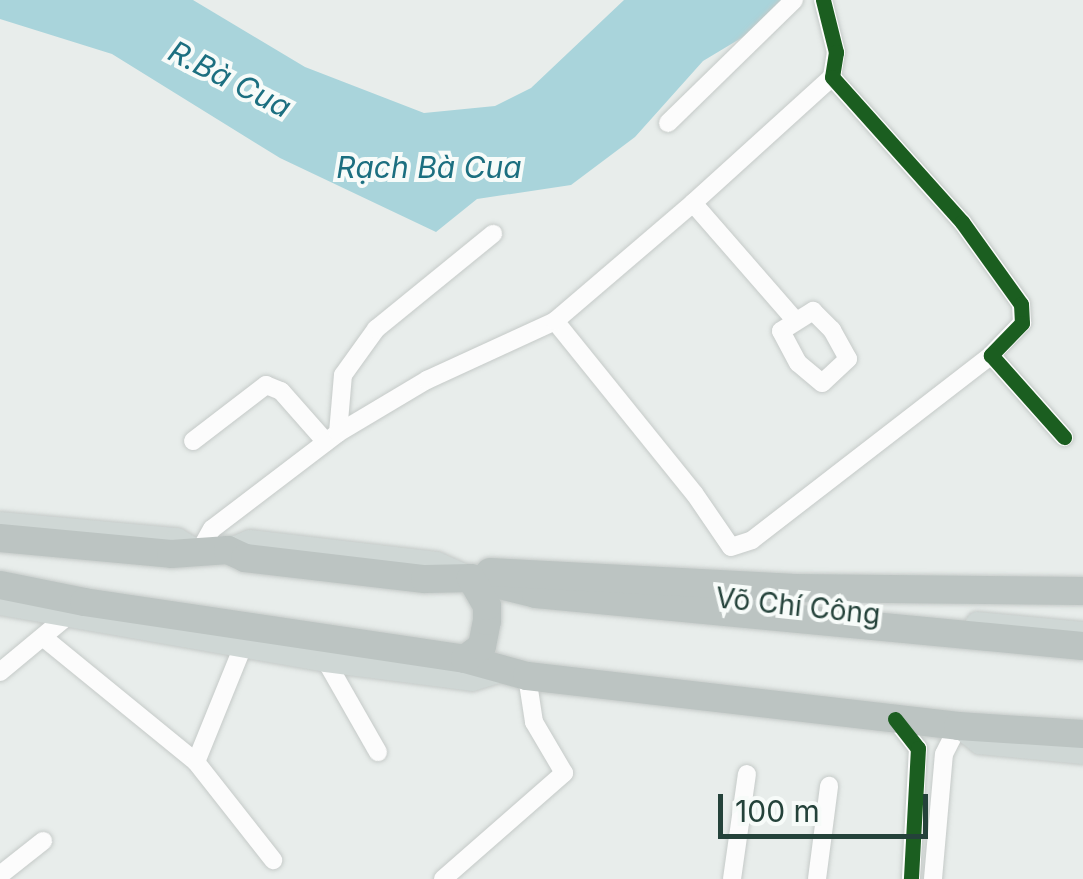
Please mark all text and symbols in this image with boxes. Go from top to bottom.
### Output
water label: R.Bà Cua [163,33,297,125]
water label: Rạch Bà Cua [336,149,522,185]
street label: Võ Chí Công [714,581,882,631]
scale bar [723,774,933,836]
text: 100 m [735,793,820,829]

